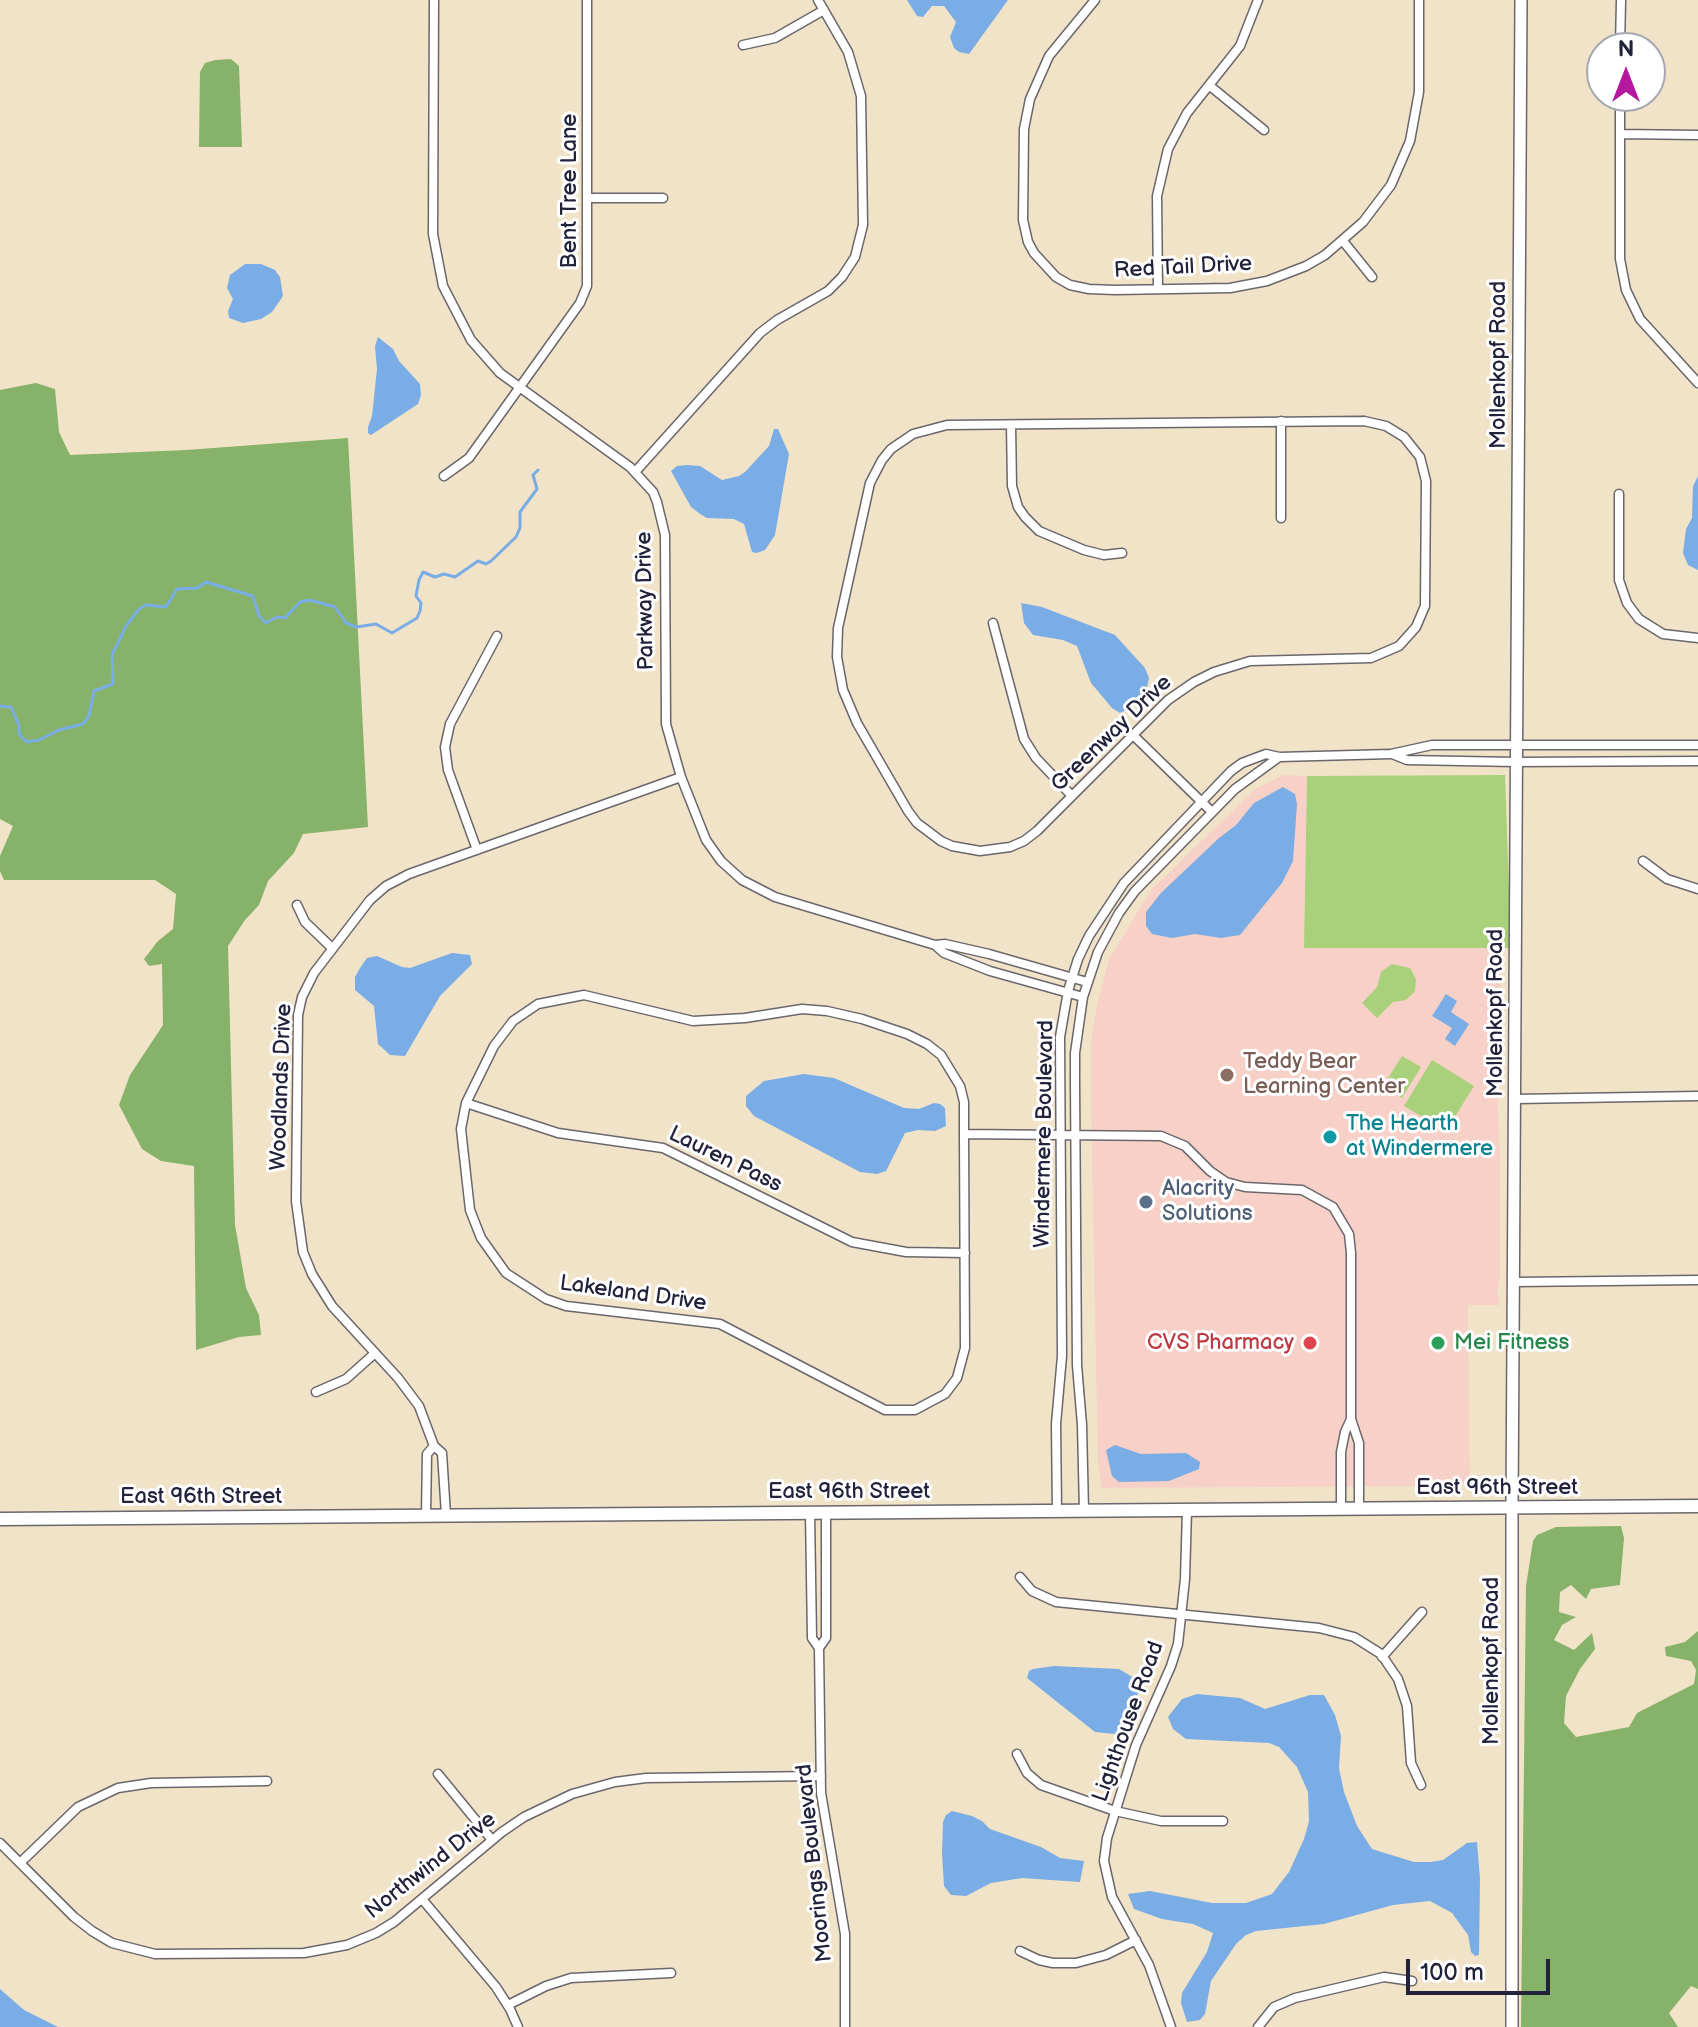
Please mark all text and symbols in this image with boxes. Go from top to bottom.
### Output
north arrow [1586,32,1666,112]
text: N [1618,36,1634,63]
street label: Bent Tree Lane [557,114,583,268]
street label: Red Tail Drive [1113,251,1253,285]
street label: Mollenkopf Road [1486,281,1512,449]
street label: Parkway Drive [632,531,660,671]
street label: Greenway Drive [1046,670,1178,798]
street label: Mollenkopf Road [1483,929,1509,1097]
street label: Woodlands Drive [266,1003,298,1171]
street label: Windermere Boulevard [1030,1020,1060,1248]
place label: Teddy Bear Learning Center [1243,1049,1405,1100]
marker: Teddy Bear Learning Center [1218,1066,1236,1084]
place label: The Hearth at Windermere [1346,1111,1493,1162]
street label: Lauren Pass [664,1121,786,1199]
marker: The Hearth at Windermere [1321,1128,1339,1146]
place label: Alacrity Solutions [1162,1176,1253,1228]
marker: Alacrity Solutions [1137,1193,1155,1211]
street label: Lakeland Drive [558,1271,708,1317]
place label: CVS Pharmacy [1147,1330,1294,1356]
place label: Mei Fitness [1454,1330,1569,1356]
marker: CVS Pharmacy [1301,1334,1319,1352]
marker: Mei Fitness [1429,1334,1447,1352]
street label: East 96th Street [1416,1475,1578,1501]
street label: East 96th Street [768,1479,930,1505]
street label: East 96th Street [120,1484,282,1510]
street label: Mollenkopf Road [1479,1577,1505,1745]
street label: Lighthouse Road [1088,1638,1170,1806]
street label: Moorings Boulevard [791,1763,839,1963]
street label: Northwind Drive [360,1807,502,1925]
scale bar [1410,1943,1554,1993]
text: 100 m [1420,1958,1484,1987]

